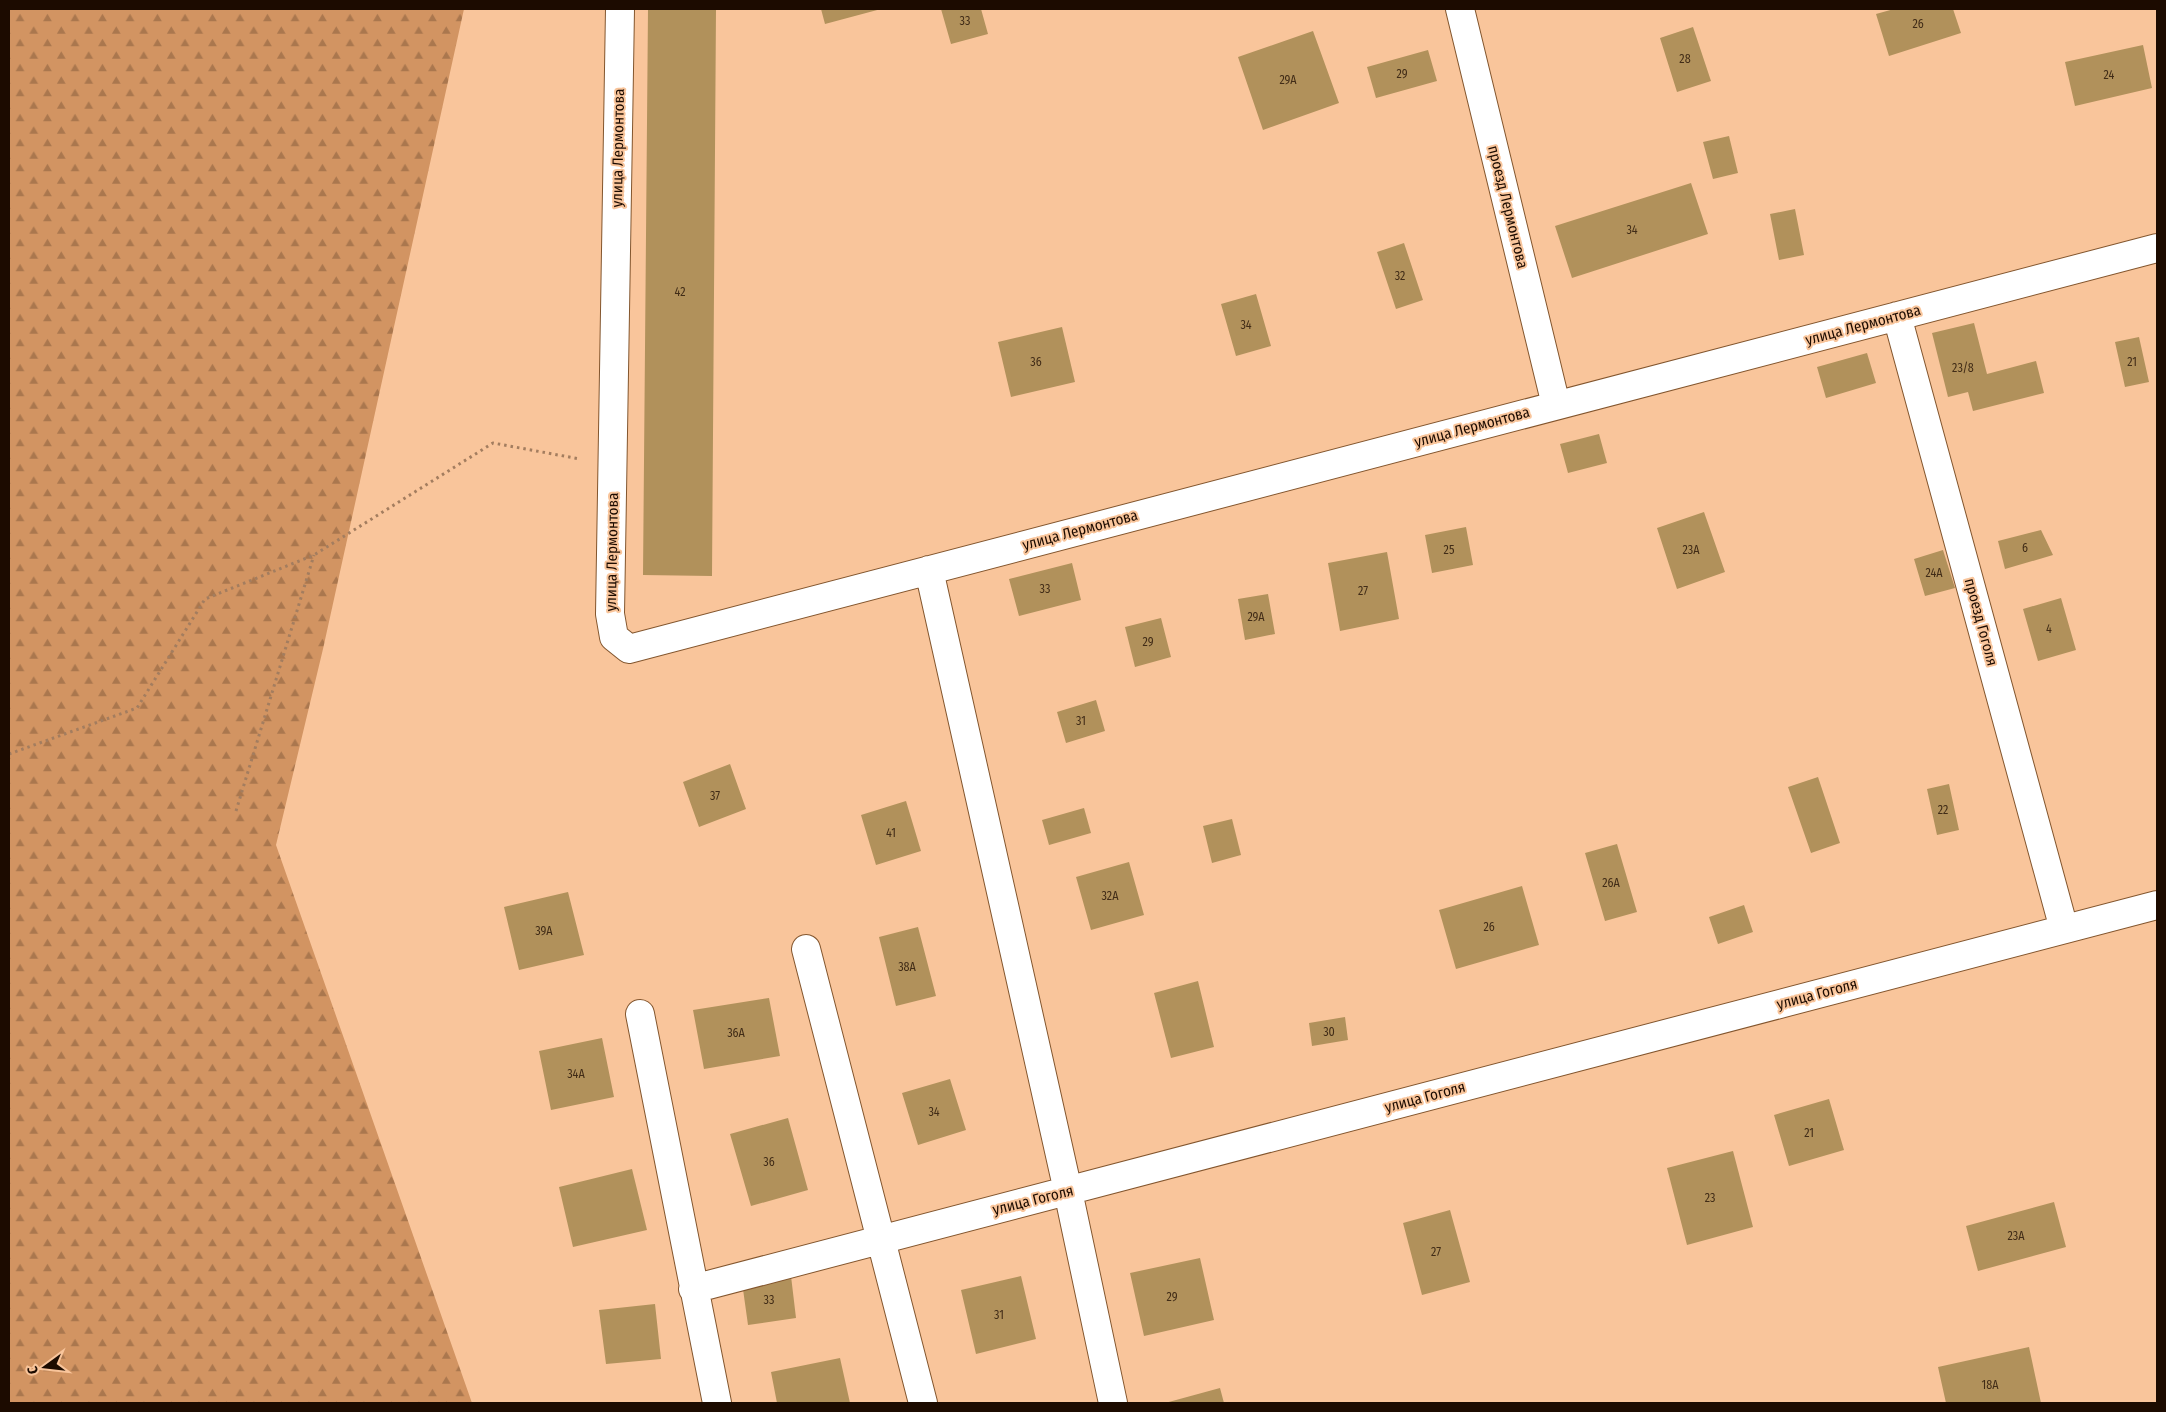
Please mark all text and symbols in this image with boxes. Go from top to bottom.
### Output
house number: 33 [960,14,970,28]
house number: 26 [1912,17,1924,31]
house number: 28 [1679,52,1691,66]
house number: 29 [1396,67,1408,81]
house number: 24 [2104,68,2115,82]
house number: 29А [1279,73,1297,87]
street label: улица Лермонтова [608,89,628,207]
street label: проезд Лермонтова [1484,144,1532,270]
house number: 34 [1626,223,1638,237]
house number: 32 [1395,269,1405,283]
house number: 42 [675,285,685,299]
street label: улица Лермонтова [1803,301,1923,349]
house number: 34 [1240,318,1252,332]
house number: 36 [1030,355,1042,369]
house number: 21 [2127,355,2137,369]
house number: 23/8 [1952,361,1974,375]
street label: улица Лермонтова [1412,403,1532,451]
street label: улица Лермонтова [602,493,622,611]
street label: улица Лермонтова [1020,506,1140,554]
house number: 6 [2022,541,2028,555]
house number: 25 [1444,543,1455,557]
house number: 23А [1683,543,1700,557]
house number: 24А [1925,566,1943,580]
street label: проезд Гоголя [1961,576,2001,668]
house number: 33 [1040,582,1050,596]
house number: 27 [1358,584,1368,598]
house number: 29А [1247,610,1265,624]
house number: 4 [2046,622,2052,636]
house number: 29 [1142,635,1154,649]
house number: 31 [1076,714,1086,728]
house number: 37 [710,789,720,803]
house number: 22 [1938,803,1948,817]
house number: 41 [886,826,896,840]
house number: 26А [1602,876,1620,890]
house number: 32А [1102,889,1119,903]
house number: 26 [1483,920,1495,934]
house number: 39А [535,924,553,938]
house number: 38А [898,960,917,974]
street label: улица Гоголя [1775,975,1859,1013]
house number: 30 [1323,1025,1335,1039]
house number: 36А [727,1026,746,1040]
house number: 34А [567,1067,585,1081]
street label: улица Гоголя [1383,1078,1467,1116]
house number: 34 [928,1105,940,1119]
house number: 21 [1804,1126,1814,1140]
house number: 36 [763,1155,775,1169]
street label: улица Гоголя [991,1181,1075,1219]
house number: 23 [1705,1191,1715,1205]
house number: 23А [2008,1229,2025,1243]
house number: 27 [1431,1245,1441,1259]
house number: 29 [1166,1290,1178,1304]
house number: 33 [764,1293,774,1307]
house number: 31 [994,1308,1004,1322]
north arrow [20,1342,70,1392]
text: С [24,1364,42,1376]
house number: 18А [1982,1378,1999,1392]

